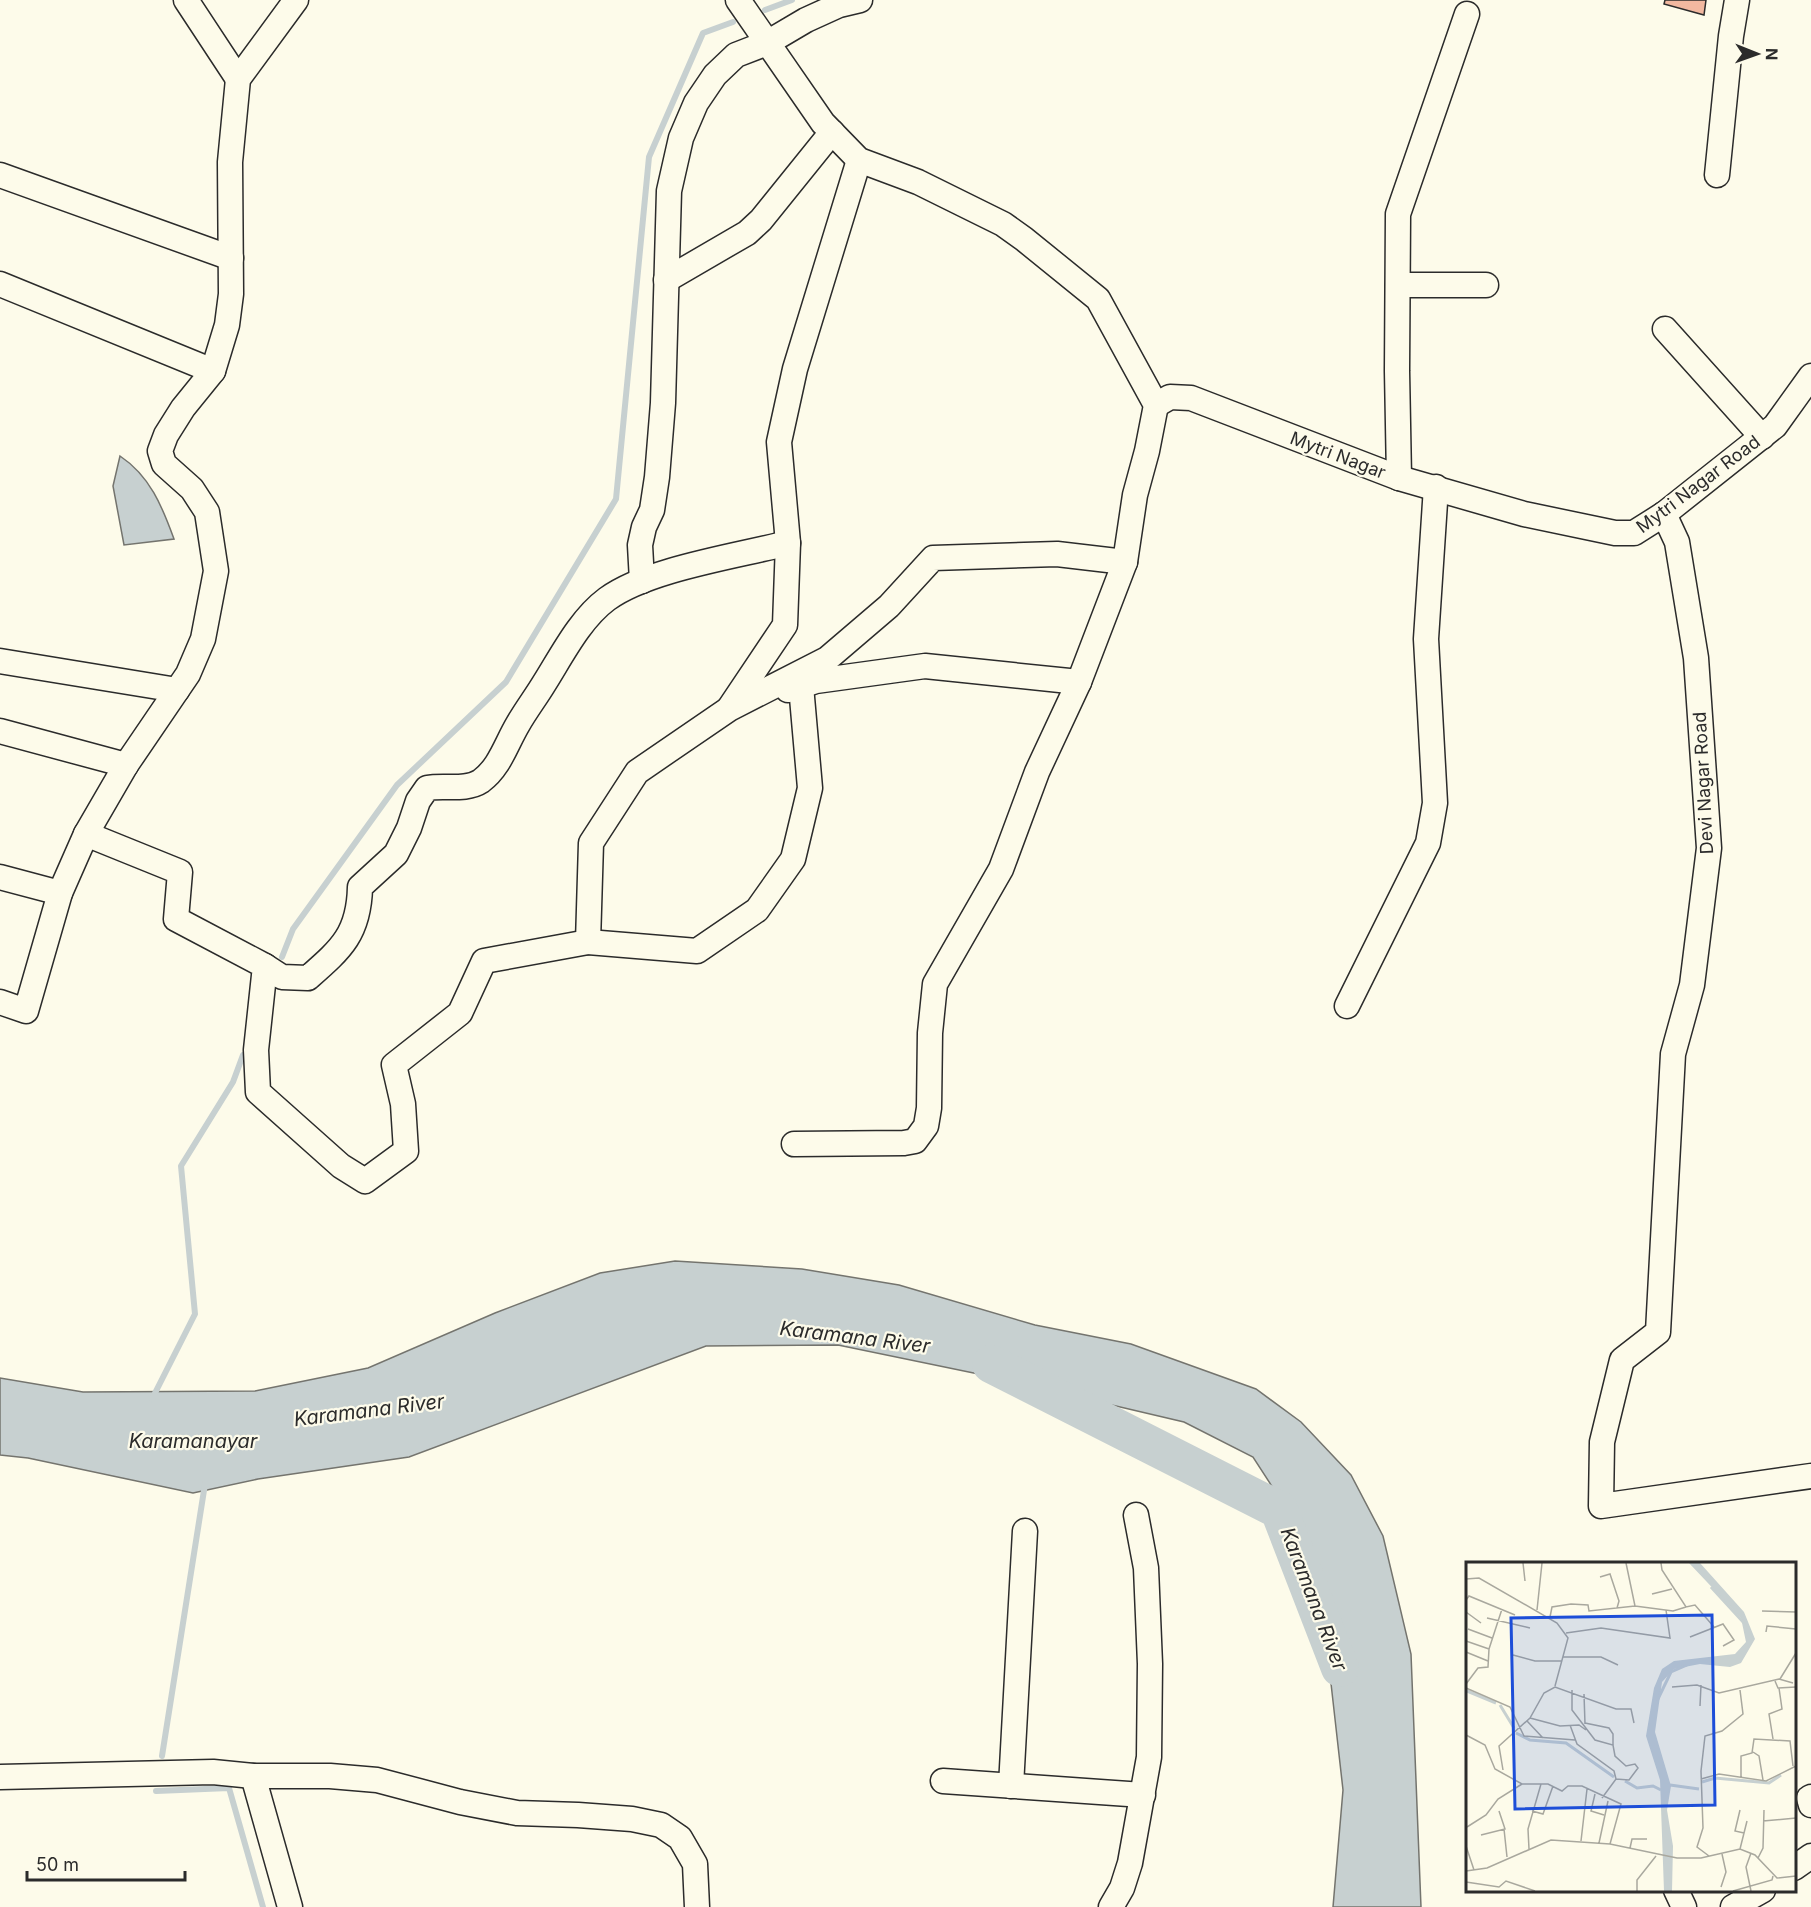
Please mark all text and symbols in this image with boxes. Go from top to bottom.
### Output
north arrow [1727,24,1787,84]
text: N [1762,48,1782,61]
street label: Mytri Nagar [1287,427,1389,483]
street label: Mytri Nagar Road [1632,431,1764,537]
street label: Devi Nagar Road [1689,711,1717,855]
water label: Karamana River [778,1316,932,1358]
water label: Karamana River [292,1389,446,1431]
water label: Karamanayar [129,1429,258,1453]
water label: Karamana River [1276,1524,1353,1674]
inset map [1466,1562,1796,1892]
scale bar [27,1844,184,1882]
text: 50 m [36,1854,79,1875]

